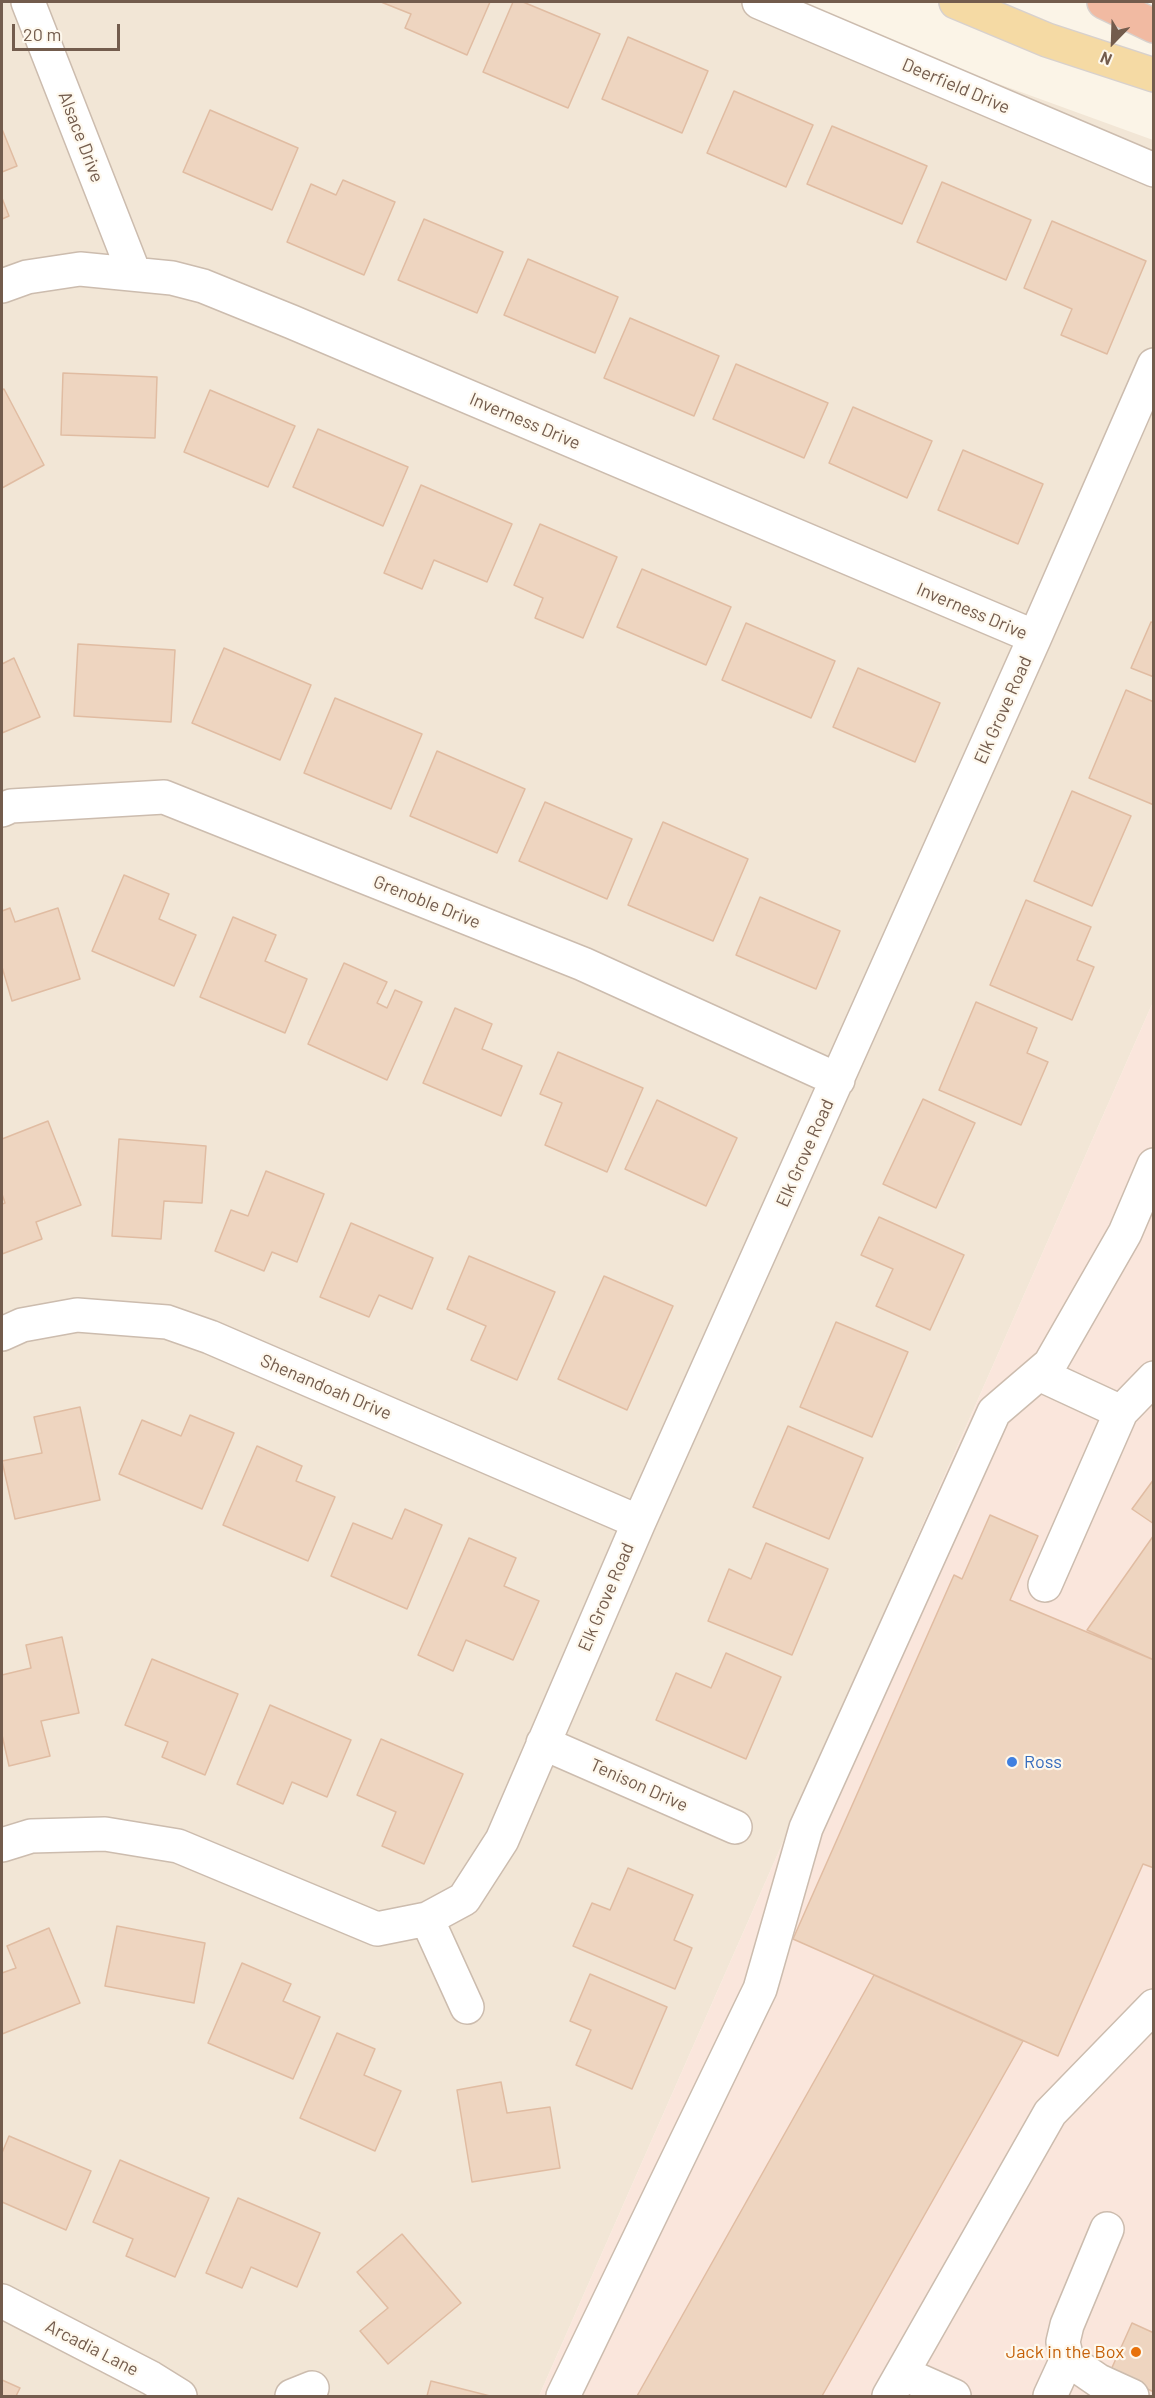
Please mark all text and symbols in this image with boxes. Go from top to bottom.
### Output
scale bar [15,12,123,50]
north arrow [1083,12,1143,72]
text: 20 m [23,23,61,45]
text: N [1097,48,1114,70]
street label: Deerfield Drive [899,54,1013,118]
street label: Alsace Drive [54,89,108,185]
street label: Inverness Drive [466,388,584,454]
street label: Inverness Drive [913,578,1031,644]
street label: Elk Grove Road [970,653,1036,767]
street label: Grenoble Drive [370,871,484,933]
street label: Elk Grove Road [772,1096,838,1210]
street label: Shenandoah Drive [257,1350,395,1424]
street label: Elk Grove Road [573,1539,639,1655]
place label: Ross [1024,1751,1062,1773]
street label: Tenison Drive [587,1754,691,1816]
marker: Ross [1005,1755,1019,1769]
street label: Arcadia Lane [42,2315,142,2381]
place label: Jack in the Box [1006,2341,1124,2363]
marker: Jack in the Box [1129,2345,1143,2359]

